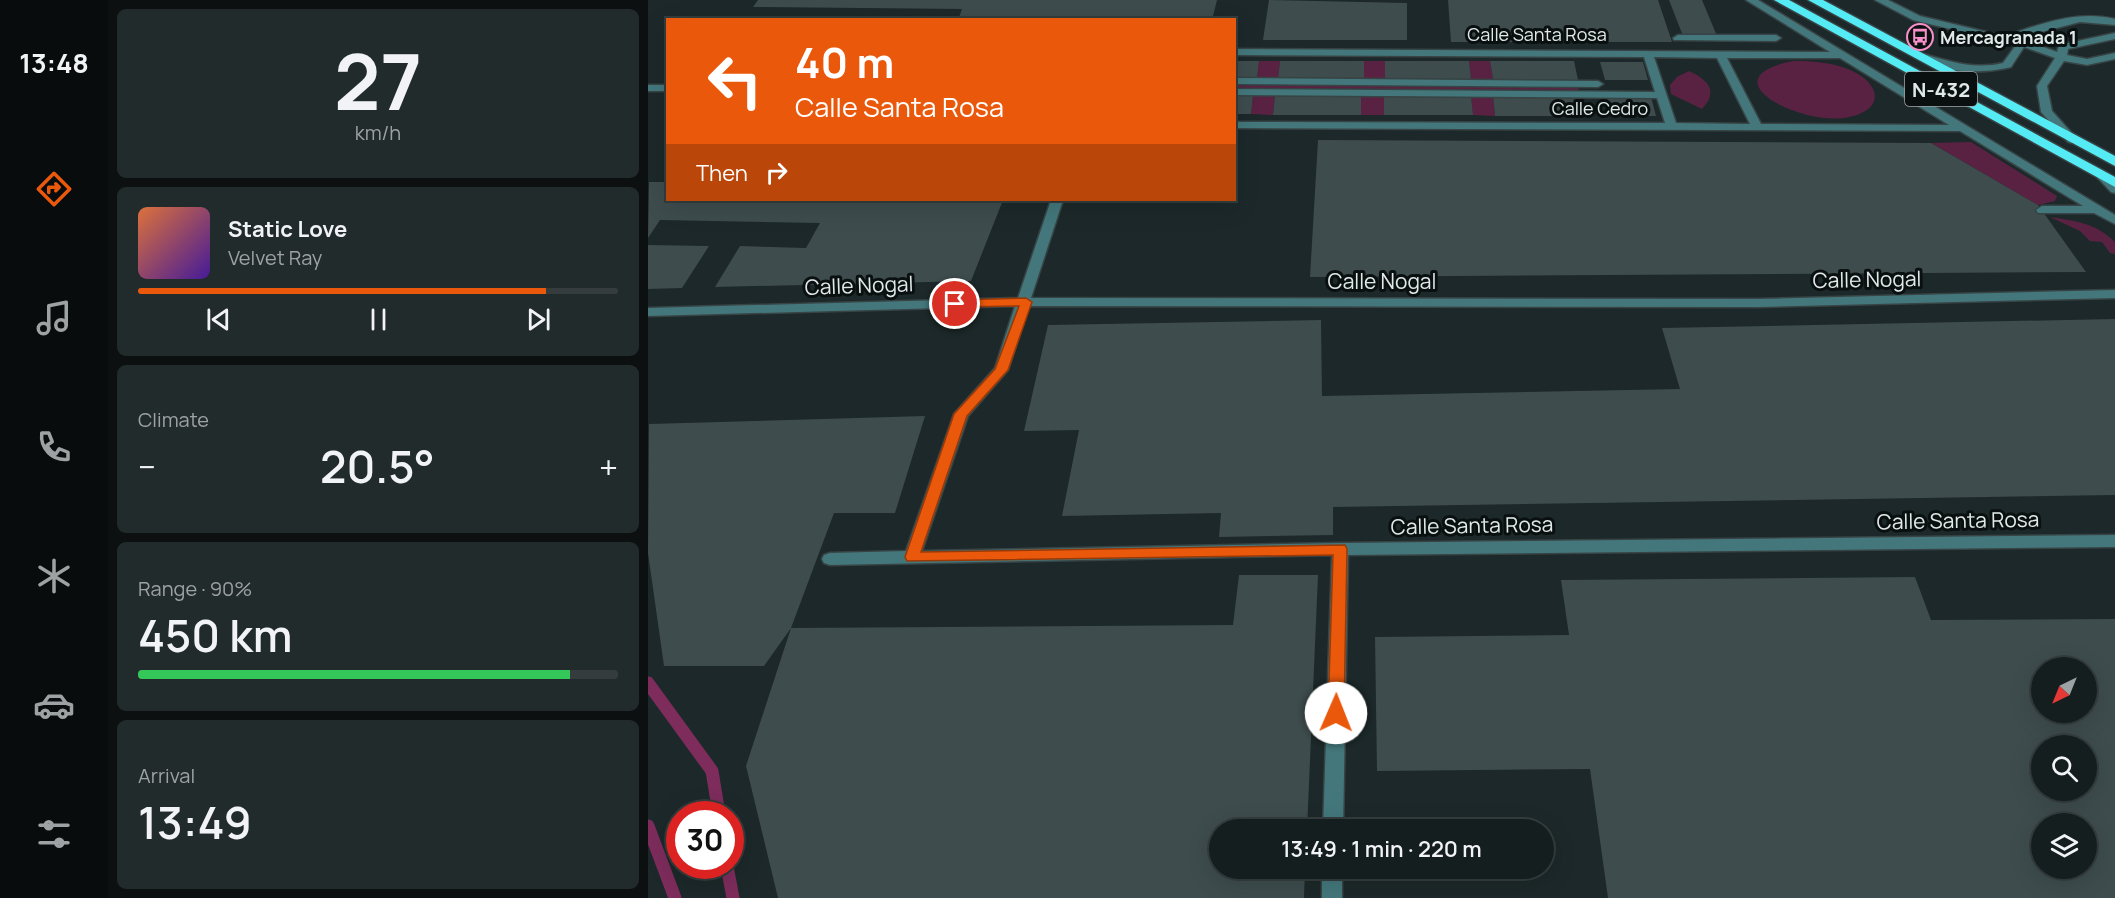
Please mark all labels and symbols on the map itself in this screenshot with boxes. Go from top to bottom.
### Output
street label: Calle Santa Rosa [1467,22,1607,46]
bus stop icon: Mercagranada 1 [1905,22,1935,52]
place label: Mercagranada 1 [1940,25,2077,49]
road number: N-432 [1905,72,1977,106]
street label: Calle Cedro [1552,96,1648,120]
street label: Calle Nogal [1812,264,1922,294]
street label: Calle Nogal [1328,267,1436,295]
street label: Calle Nogal [804,269,914,301]
pin [929,278,980,329]
street label: Calle Santa Rosa [1876,505,2040,535]
street label: Calle Santa Rosa [1390,510,1554,540]
north arrow [2031,657,2097,723]
position arrow [1304,681,1368,745]
speed limit sign: 30 [666,801,744,879]

